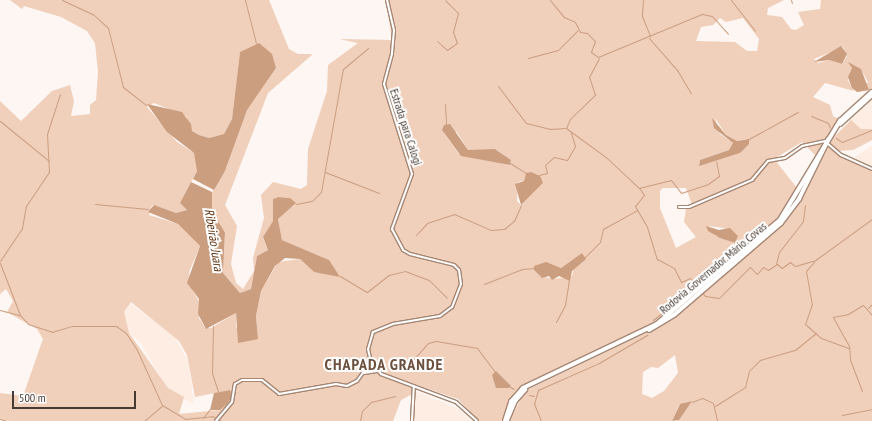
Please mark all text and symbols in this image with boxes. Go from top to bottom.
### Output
street label: Estrada para Calogi [387,87,425,167]
water label: Ribeirão Juara [200,208,226,272]
street label: Rodovia Governador Mário Covas [657,219,769,317]
district label: CHAPADA GRANDE [324,354,444,374]
scale bar [14,383,138,409]
text: 500 m [19,390,46,405]

